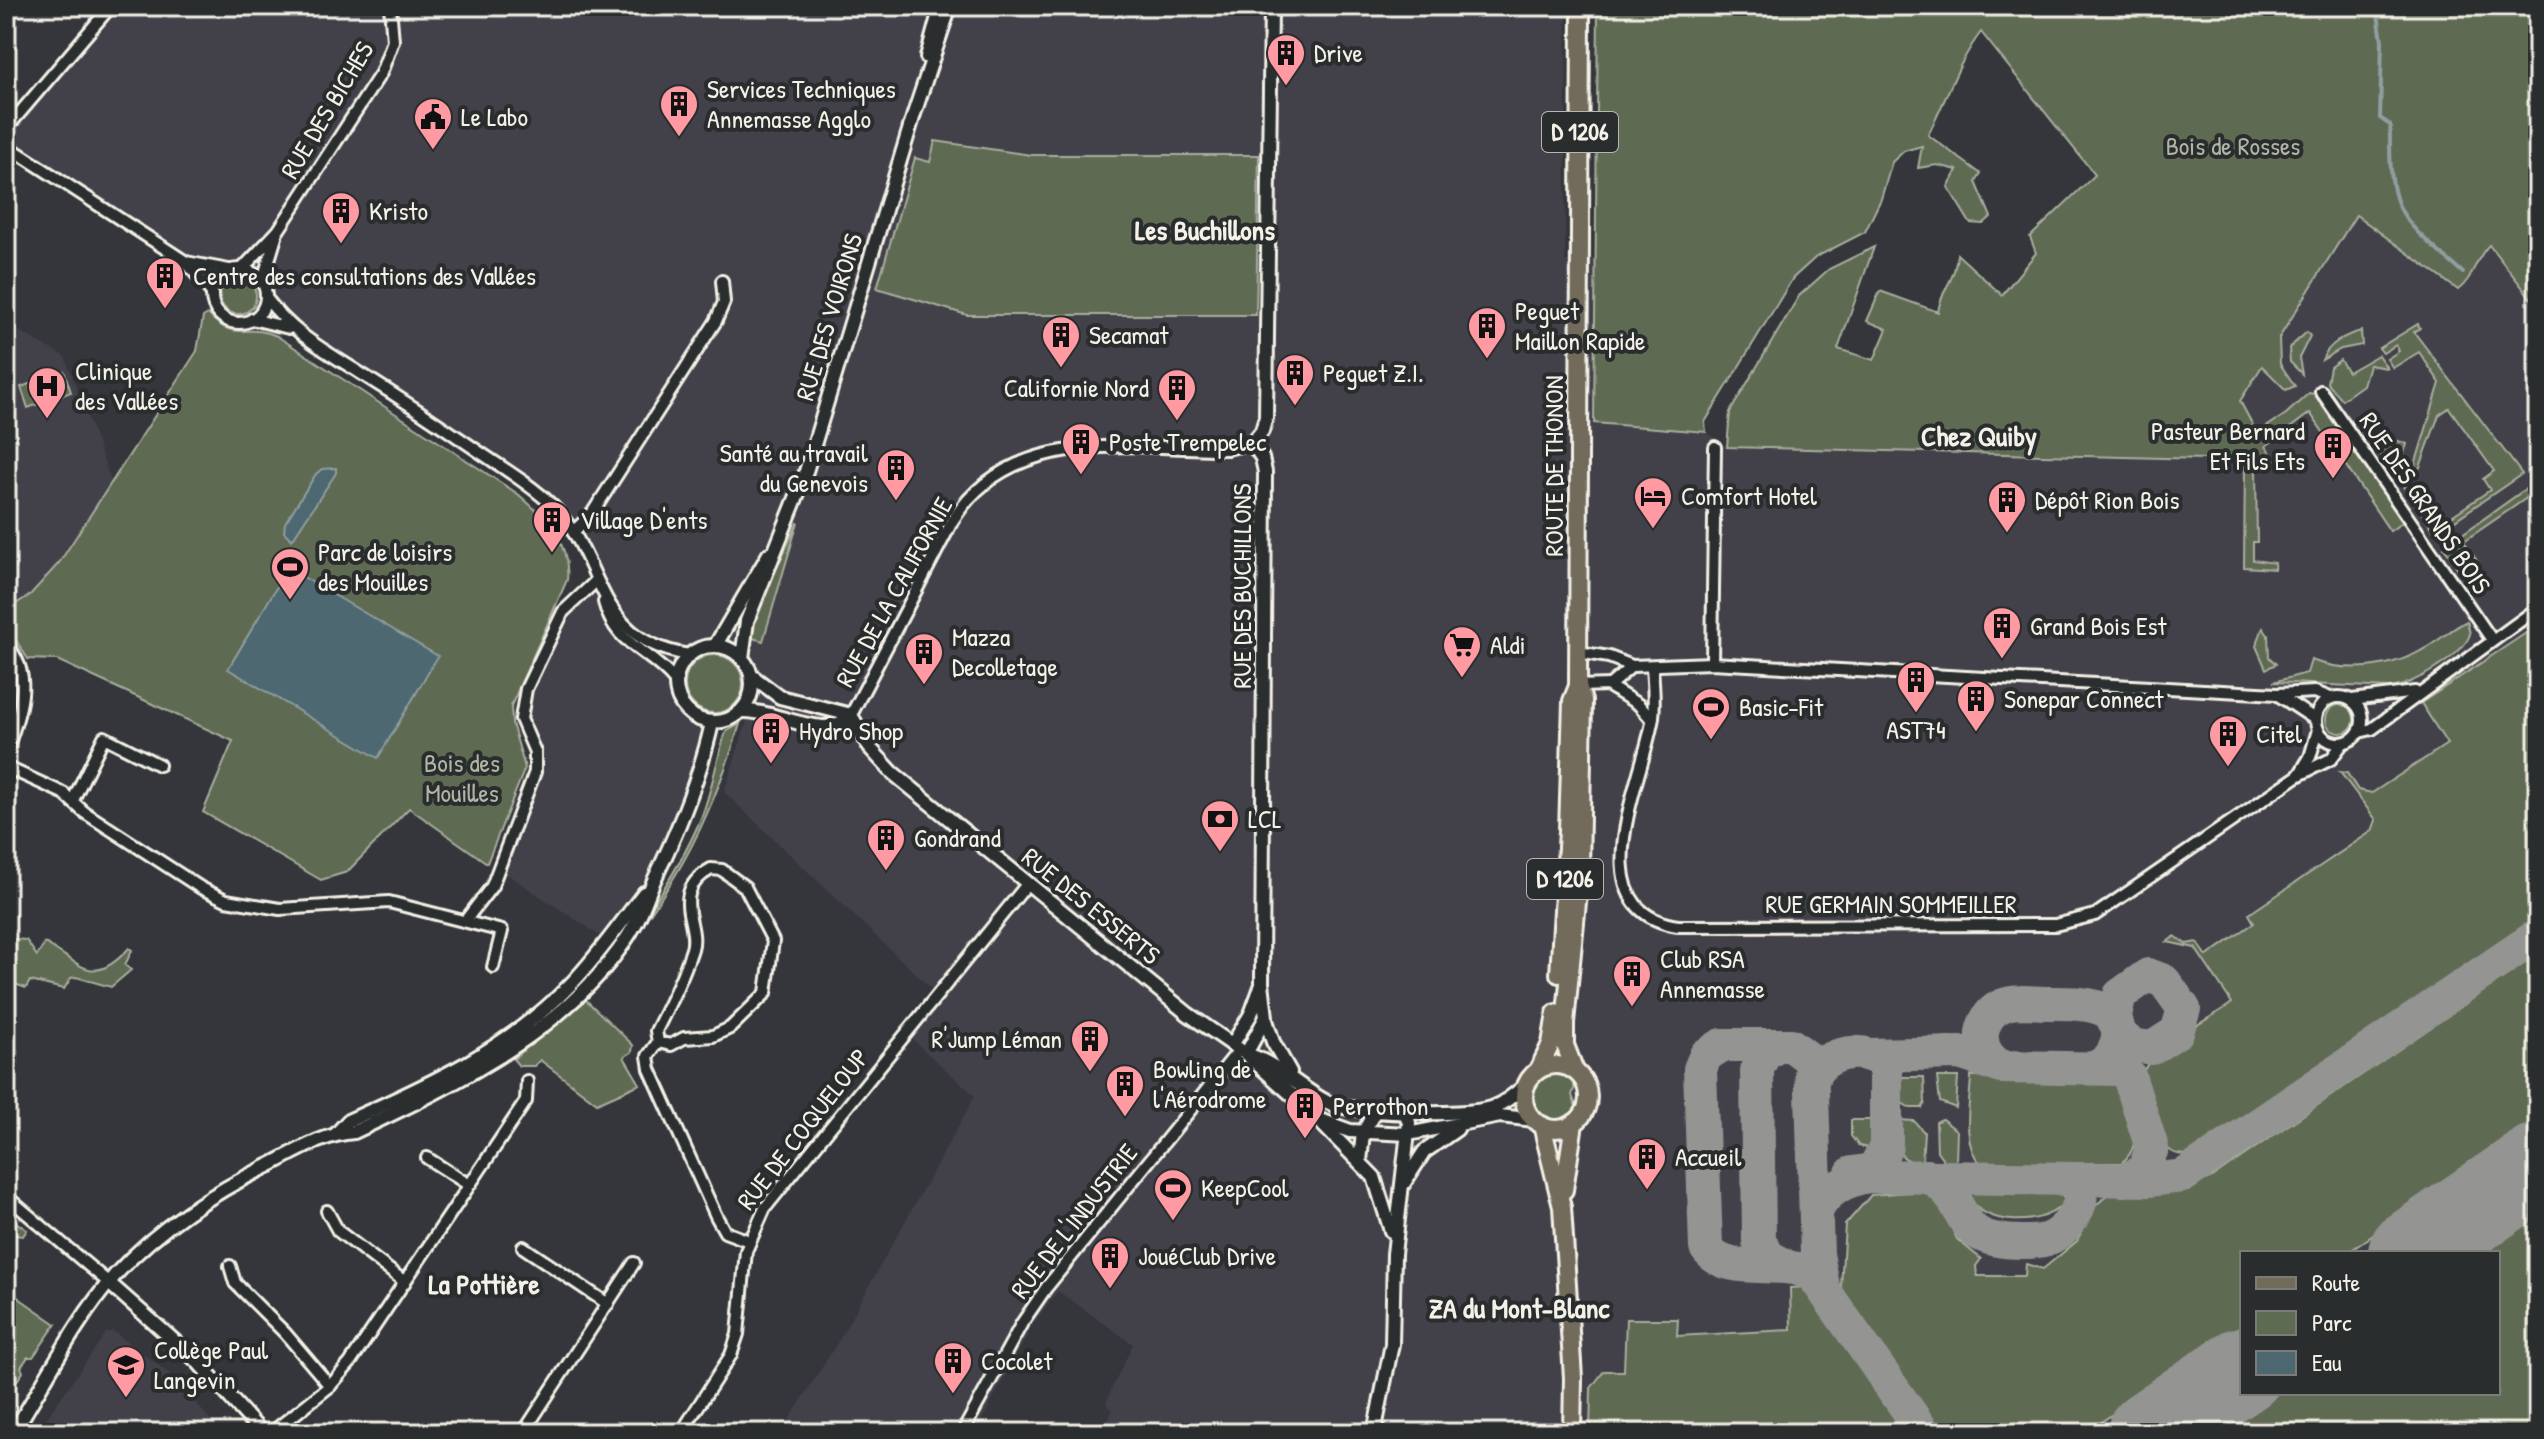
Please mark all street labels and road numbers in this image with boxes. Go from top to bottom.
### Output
street label: RUE DES BICHES [272,34,381,185]
road number: D 1206 [1542,112,1618,152]
street label: RUE DES VOIRONS [787,229,870,404]
street label: ROUTE DE THONON [1536,376,1571,556]
street label: RUE DES GRANDS BOIS [2352,405,2499,600]
street label: RUE DES BUCHILLONS [1224,483,1259,688]
street label: RUE DE LA CALIFORNIE [827,490,960,693]
street label: RUE DES ESSERTS [1015,839,1168,972]
road number: D 1206 [1527,859,1603,899]
street label: RUE GERMAIN SOMMEILLER [1765,886,2017,921]
street label: RUE DE COQUELOUP [729,1041,877,1217]
street label: RUE DE L'INDUSTRIE [1002,1136,1145,1305]

